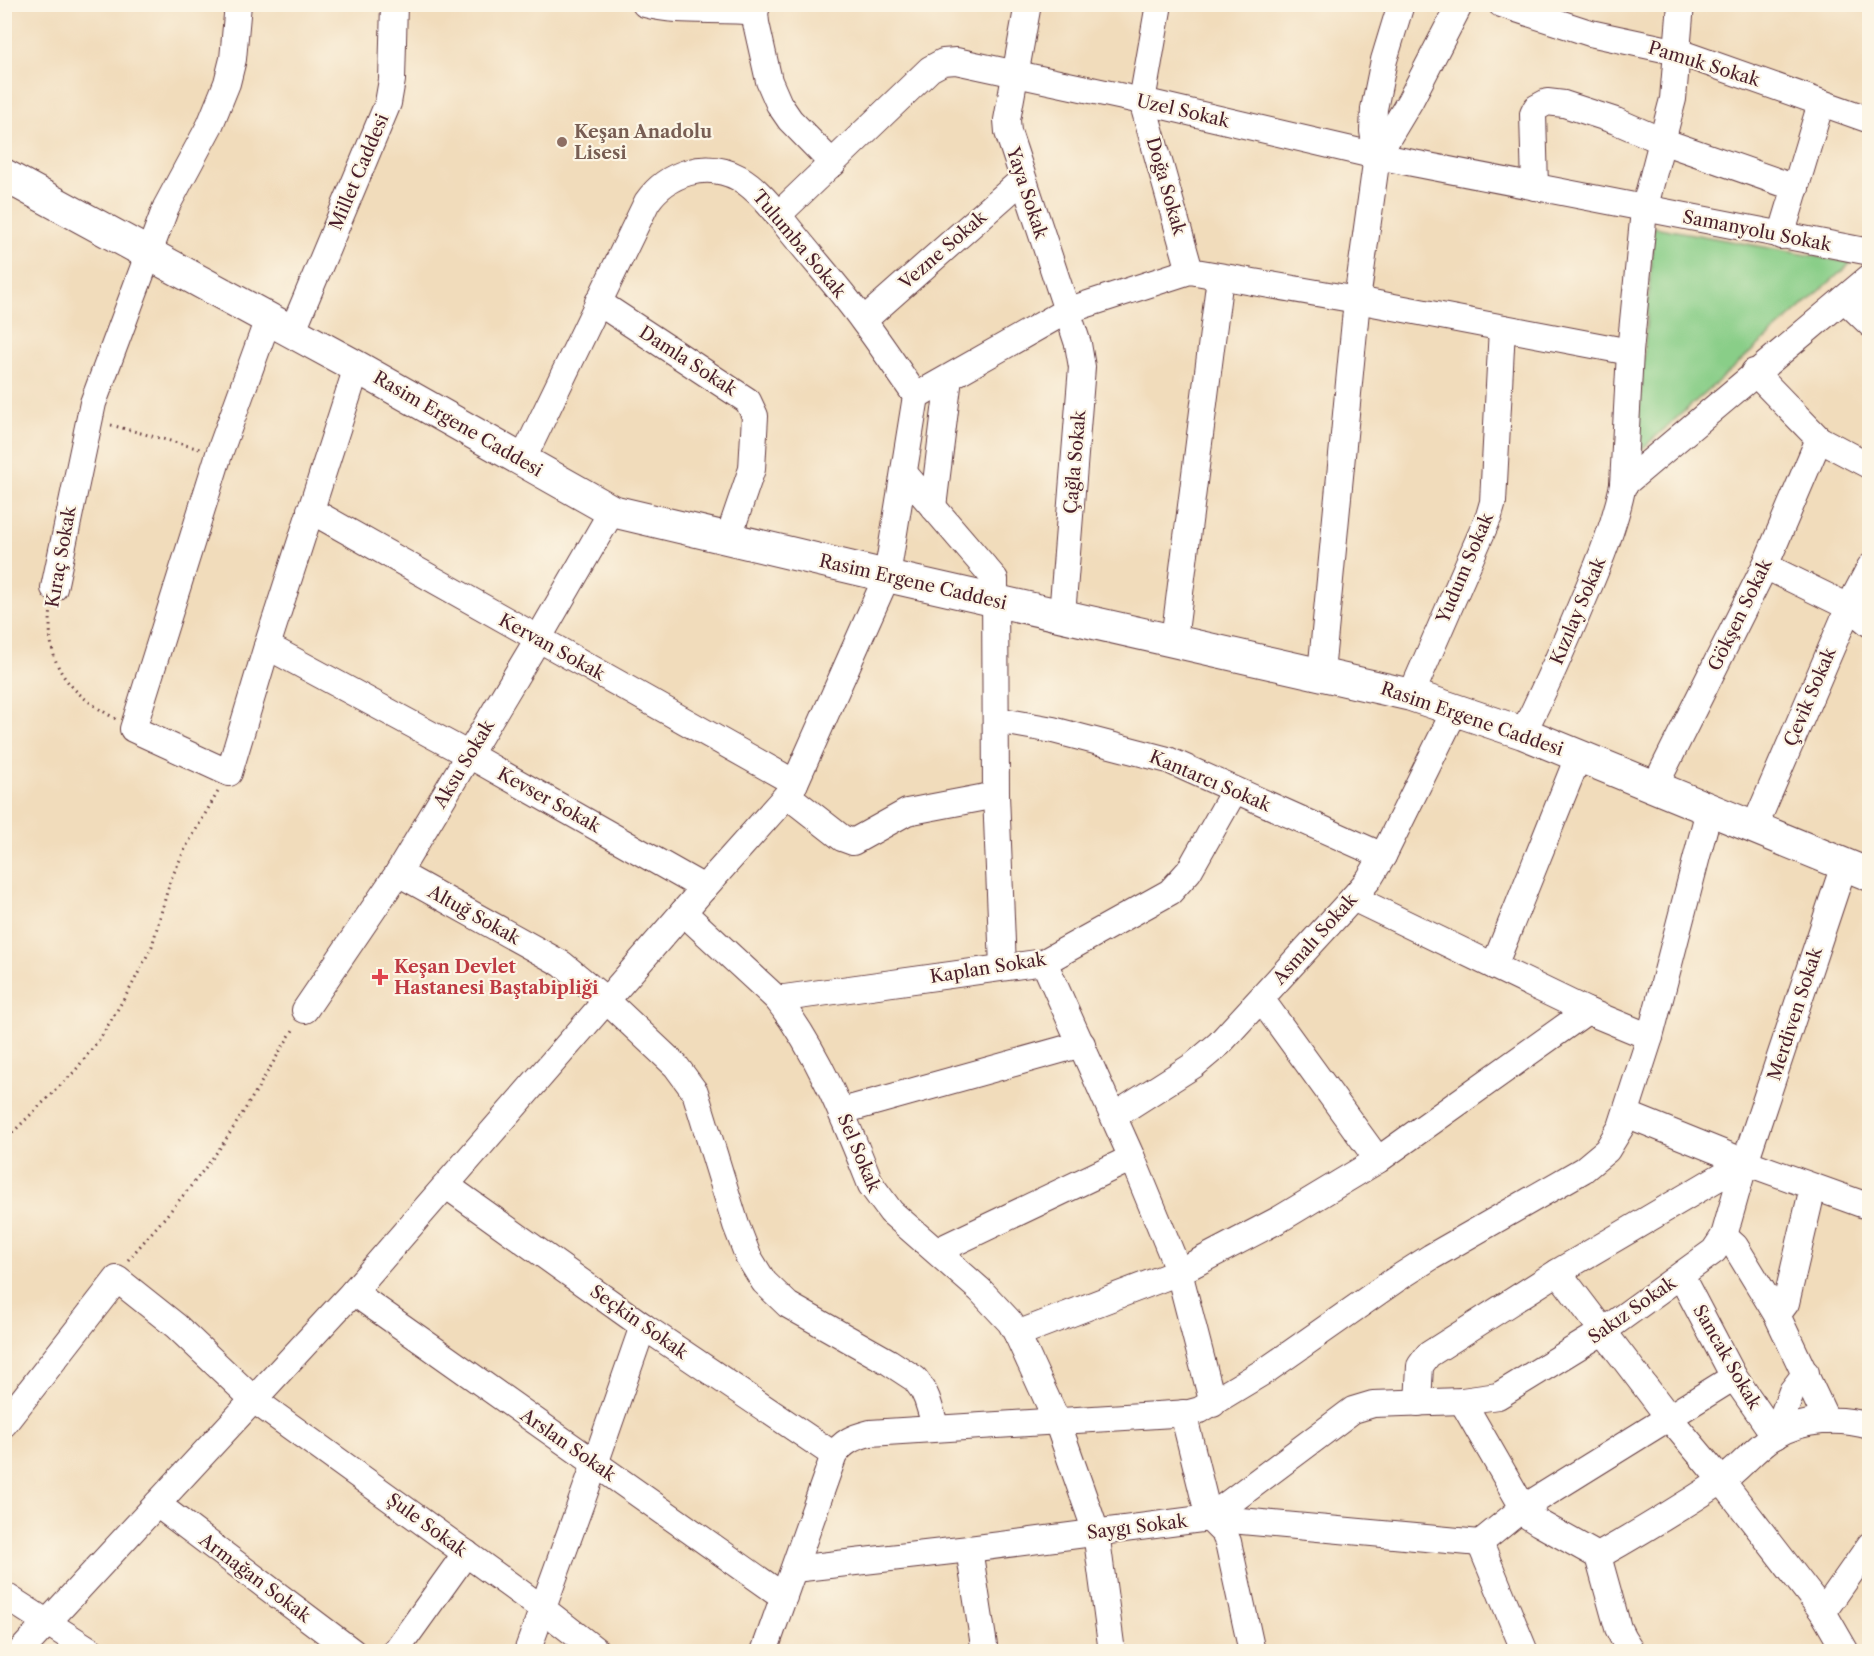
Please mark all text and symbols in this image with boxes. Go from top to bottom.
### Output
street label: Pamuk Sokak [1646,37,1764,92]
street label: Uzel Sokak [1134,90,1233,133]
street label: Millet Caddesi [325,110,394,234]
place label: Keşan Anadolu Lisesi [574,121,712,164]
marker: Keşan Anadolu Lisesi [555,135,569,149]
street label: Doğa Sokak [1142,135,1191,239]
street label: Yaya Sokak [1001,143,1053,243]
street label: Tulumba Sokak [748,186,851,304]
street label: Vezne Sokak [894,205,992,295]
street label: Samanyolu Sokak [1681,206,1835,256]
street label: Damla Sokak [635,321,742,402]
street label: Rasim Ergene Caddesi [369,367,547,482]
street label: Çağla Sokak [1060,408,1091,515]
street label: Kıraç Sokak [41,503,81,609]
street label: Yudum Sokak [1431,508,1499,627]
street label: Rasim Ergene Caddesi [817,550,1009,614]
street label: Kızılay Sokak [1545,552,1611,668]
street label: Gökşen Sokak [1703,554,1777,675]
street label: Kervan Sokak [495,609,610,686]
street label: Çevik Sokak [1779,643,1841,750]
street label: Rasim Ergene Caddesi [1378,677,1567,761]
street label: Aksu Sokak [429,714,500,813]
street label: Kantarcı Sokak [1146,746,1275,817]
street label: Kevser Sokak [494,763,606,838]
street label: Altuğ Sokak [423,880,525,950]
street label: Asmalı Sokak [1268,888,1363,990]
street label: Merdiven Sokak [1763,943,1827,1083]
street label: Kaplan Sokak [928,948,1049,988]
place label: Keşan Devlet Hastanesi Baştabipliği [394,956,599,999]
marker: Keşan Devlet Hastanesi Baştabipliği [371,968,389,986]
street label: Sel Sokak [833,1111,886,1197]
street label: Sakız Sokak [1584,1271,1681,1348]
street label: Seçkin Sokak [586,1280,693,1365]
street label: Sancak Sokak [1688,1301,1767,1415]
street label: Arslan Sokak [515,1403,621,1487]
street label: Şule Sokak [383,1489,473,1562]
street label: Saygı Sokak [1086,1510,1190,1544]
street label: Armağan Sokak [194,1528,316,1628]

